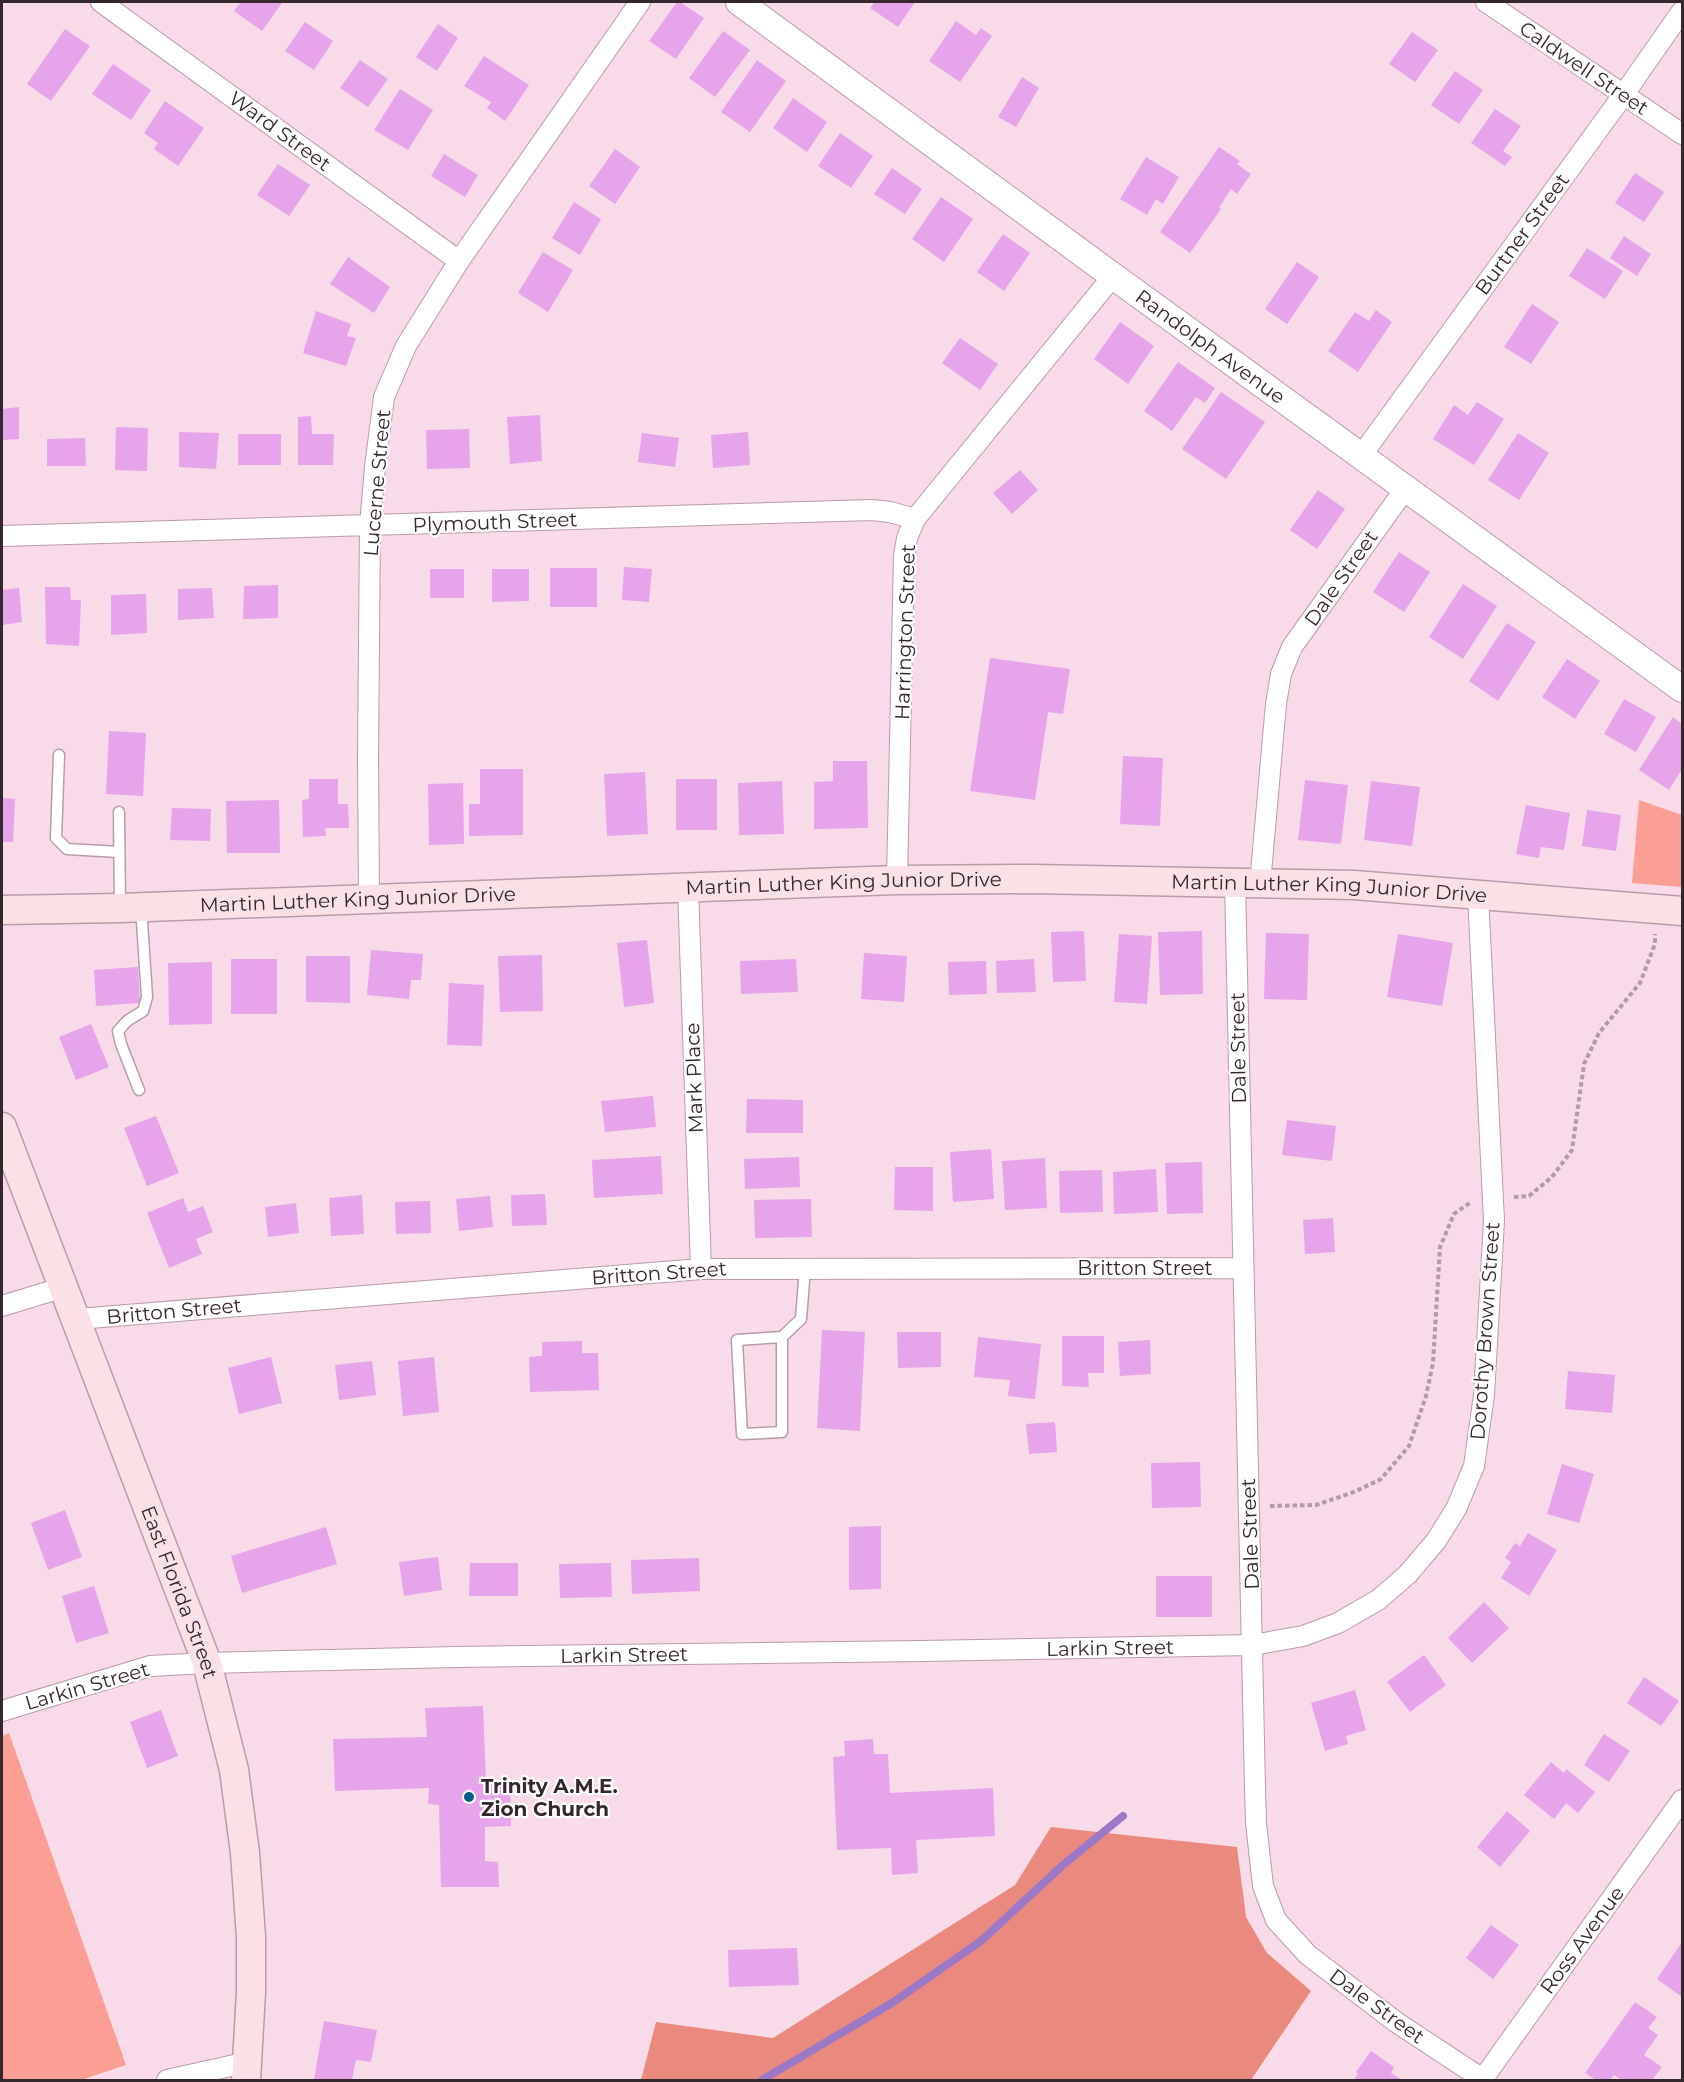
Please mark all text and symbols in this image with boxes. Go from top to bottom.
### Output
street label: Caldwell Street [1515,16,1653,120]
street label: Ward Street [224,86,336,176]
street label: Burtner Street [1470,169,1574,299]
street label: Randolph Avenue [1131,284,1290,409]
street label: Lucerne Street [359,409,395,557]
street label: Plymouth Street [412,507,578,537]
street label: Dale Street [1299,525,1383,631]
street label: Harrington Street [890,544,920,720]
street label: Martin Luther King Junior Drive [685,867,1002,900]
street label: Martin Luther King Junior Drive [1171,870,1488,908]
street label: Martin Luther King Junior Drive [199,882,516,917]
street label: Dale Street [1225,992,1251,1104]
street label: Mark Place [680,1022,708,1134]
street label: Dorothy Brown Street [1465,1221,1505,1441]
street label: Britton Street [591,1256,727,1290]
street label: Britton Street [1077,1256,1213,1280]
street label: Britton Street [105,1293,243,1329]
street label: Dale Street [1236,1478,1264,1590]
street label: East Florida Street [136,1502,222,1681]
street label: Larkin Street [1046,1635,1174,1661]
street label: Larkin Street [560,1642,688,1668]
street label: Larkin Street [22,1657,152,1715]
place label: Trinity A.M.E. Zion Church [481,1774,618,1821]
marker: Trinity A.M.E. Zion Church [462,1790,476,1804]
street label: Ross Avenue [1535,1881,1629,1999]
street label: Dale Street [1325,1964,1429,2048]

